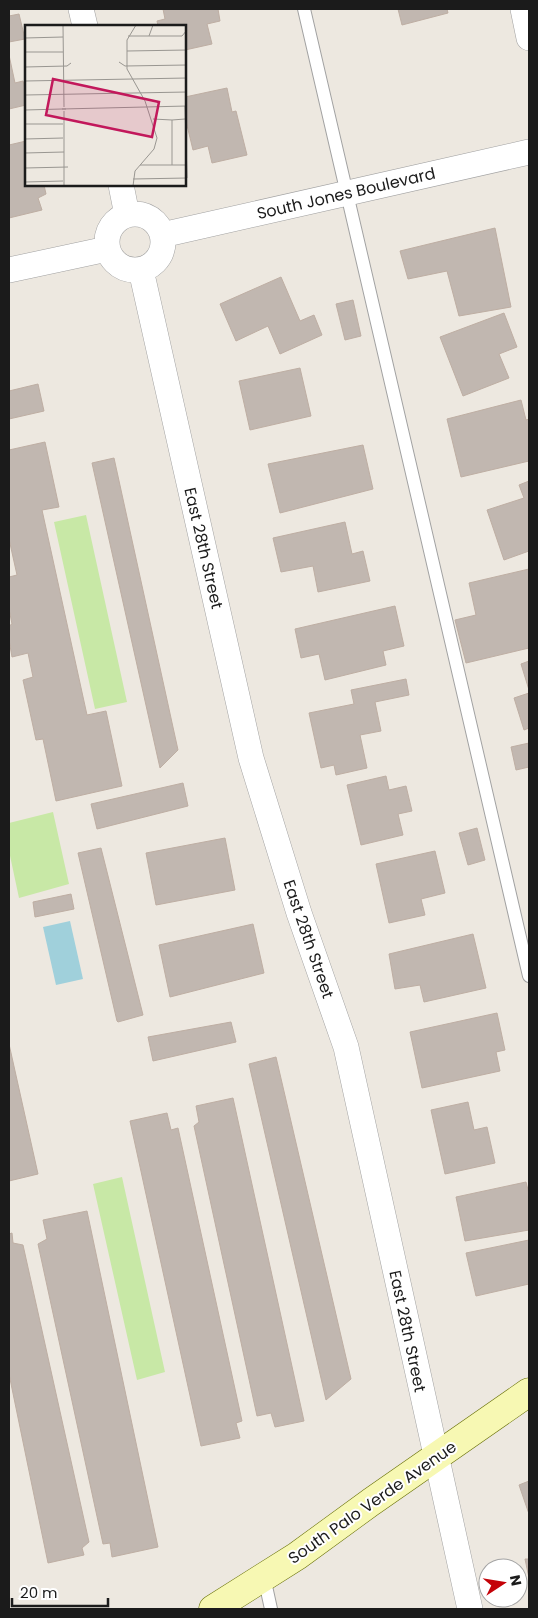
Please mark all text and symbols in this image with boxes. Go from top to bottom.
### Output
inset map [25,25,186,186]
street label: South Jones Boulevard [255,162,438,225]
street label: East 28th Street [178,485,229,611]
street label: East 28th Street [277,877,340,1002]
street label: East 28th Street [383,1268,432,1394]
street label: South Palo Verde Avenue [284,1435,461,1569]
north arrow [478,1558,528,1608]
text: N [505,1573,527,1588]
scale bar [12,1576,109,1608]
text: 20 m [20,1582,58,1603]

